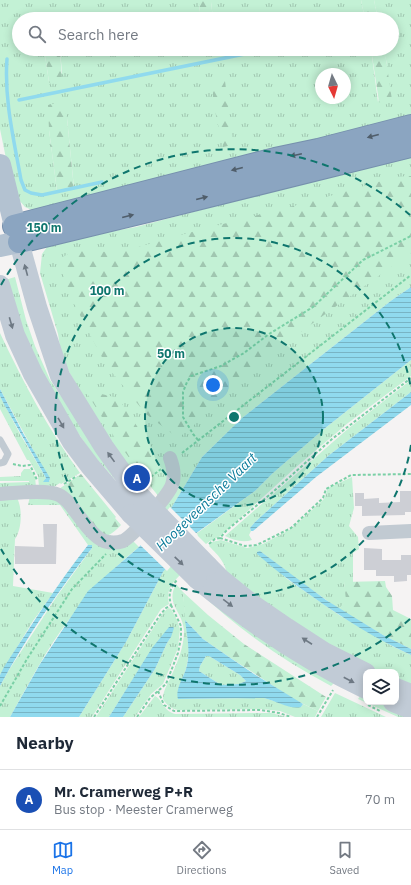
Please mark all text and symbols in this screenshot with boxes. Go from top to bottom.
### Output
search box [12,12,399,56]
icon: search [26,23,48,45]
text: Search here [58,25,138,44]
north arrow [315,68,351,104]
one-way arrow [367,133,380,139]
one-way arrow [290,152,302,158]
one-way arrow [231,166,243,172]
one-way arrow [197,195,209,201]
one-way arrow [122,213,134,219]
text: 150 m [26,220,62,235]
one-way arrow [23,263,29,276]
text: 100 m [89,283,125,298]
one-way arrow [8,317,14,329]
text: 50 m [157,346,185,361]
your location [203,375,223,395]
centre of rings [227,410,241,424]
one-way arrow [58,417,65,429]
water label: Hoogeveensche Vaart [152,449,261,555]
one-way arrow [107,452,115,462]
pin: A [124,463,150,493]
one-way arrow [174,556,183,565]
one-way arrow [222,599,233,608]
one-way arrow [301,638,313,645]
map controls [363,669,399,705]
button: layers [363,669,399,705]
one-way arrow [343,677,354,683]
text: Nearby [16,732,74,754]
text: Mr. Cramerweg P+R [54,782,193,801]
text: A [25,791,33,808]
text: 70 m [365,791,395,808]
text: Bus stop · Meester Cramerweg [54,801,233,818]
tab: Map [52,839,74,877]
tab: Directions [177,839,227,877]
tab: Saved [330,839,359,877]

